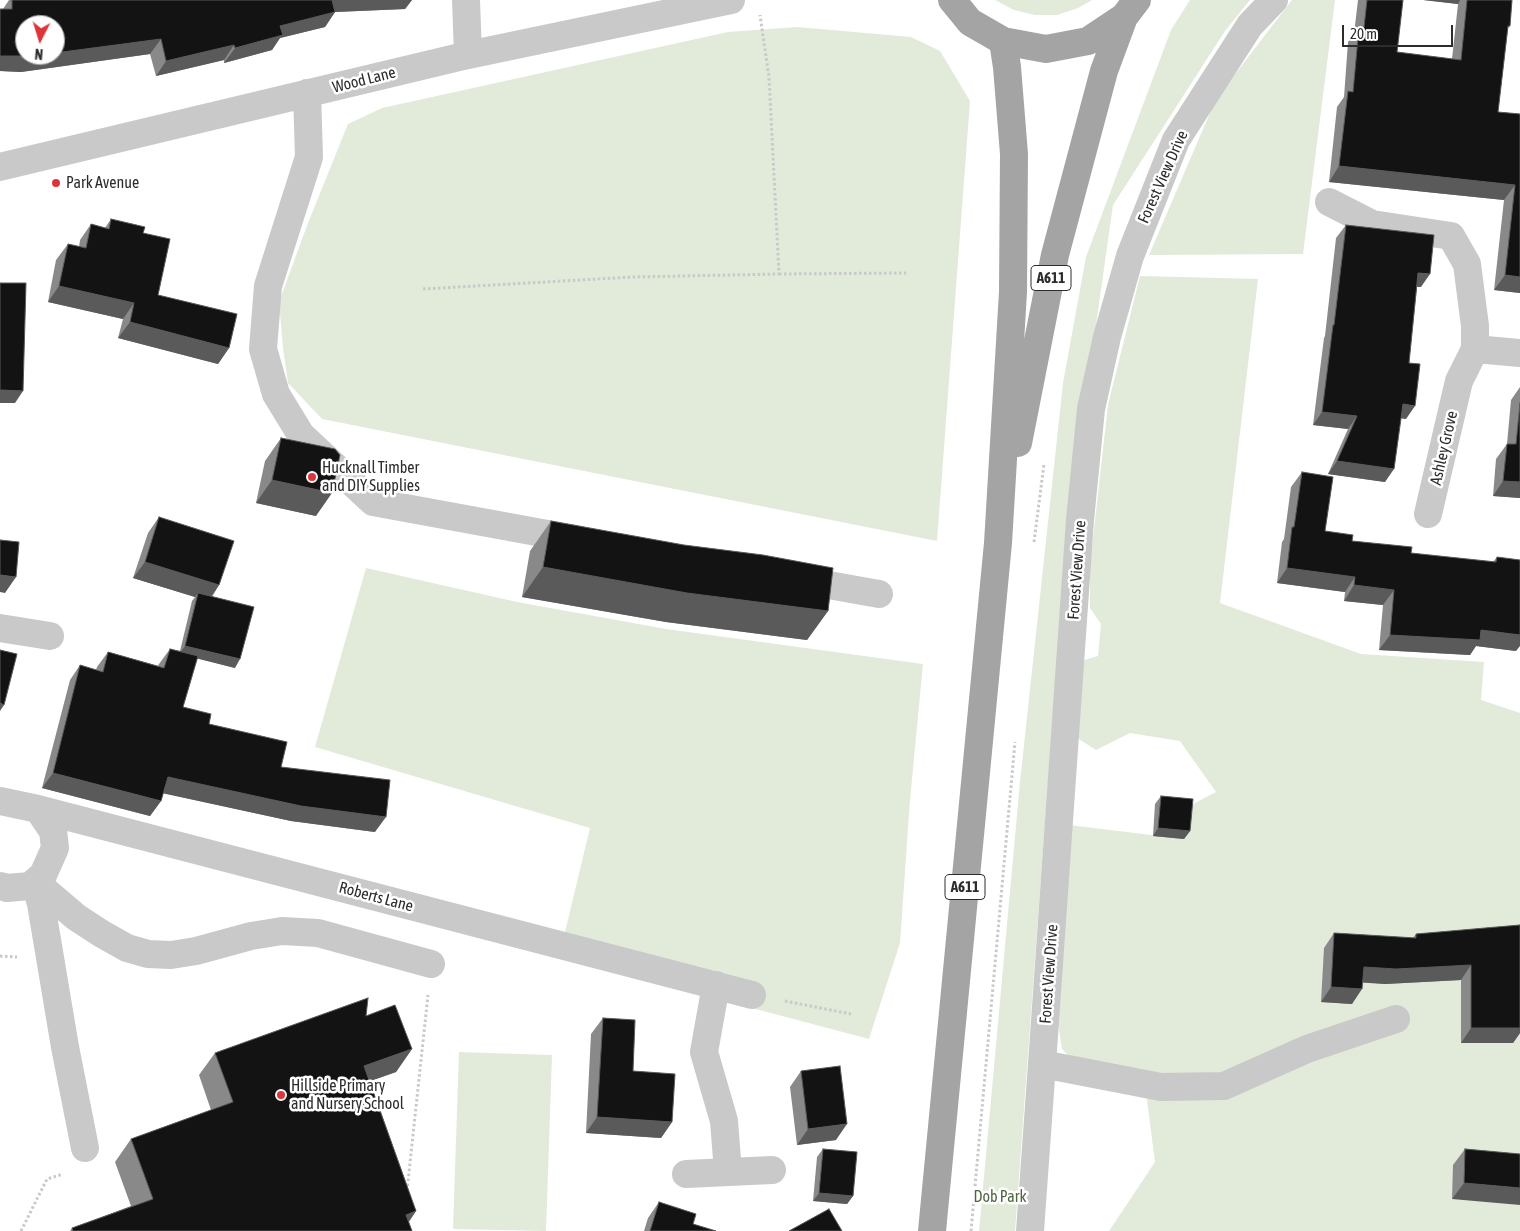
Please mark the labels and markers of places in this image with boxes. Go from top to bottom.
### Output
place label: Park Avenue [66,173,139,193]
marker: Park Avenue [50,177,62,189]
place label: Hucknall Timber and DIY Supplies [322,458,420,496]
marker: Hucknall Timber and DIY Supplies [306,471,318,483]
place label: Hillside Primary and Nursery School [291,1076,404,1114]
marker: Hillside Primary and Nursery School [275,1089,287,1101]

